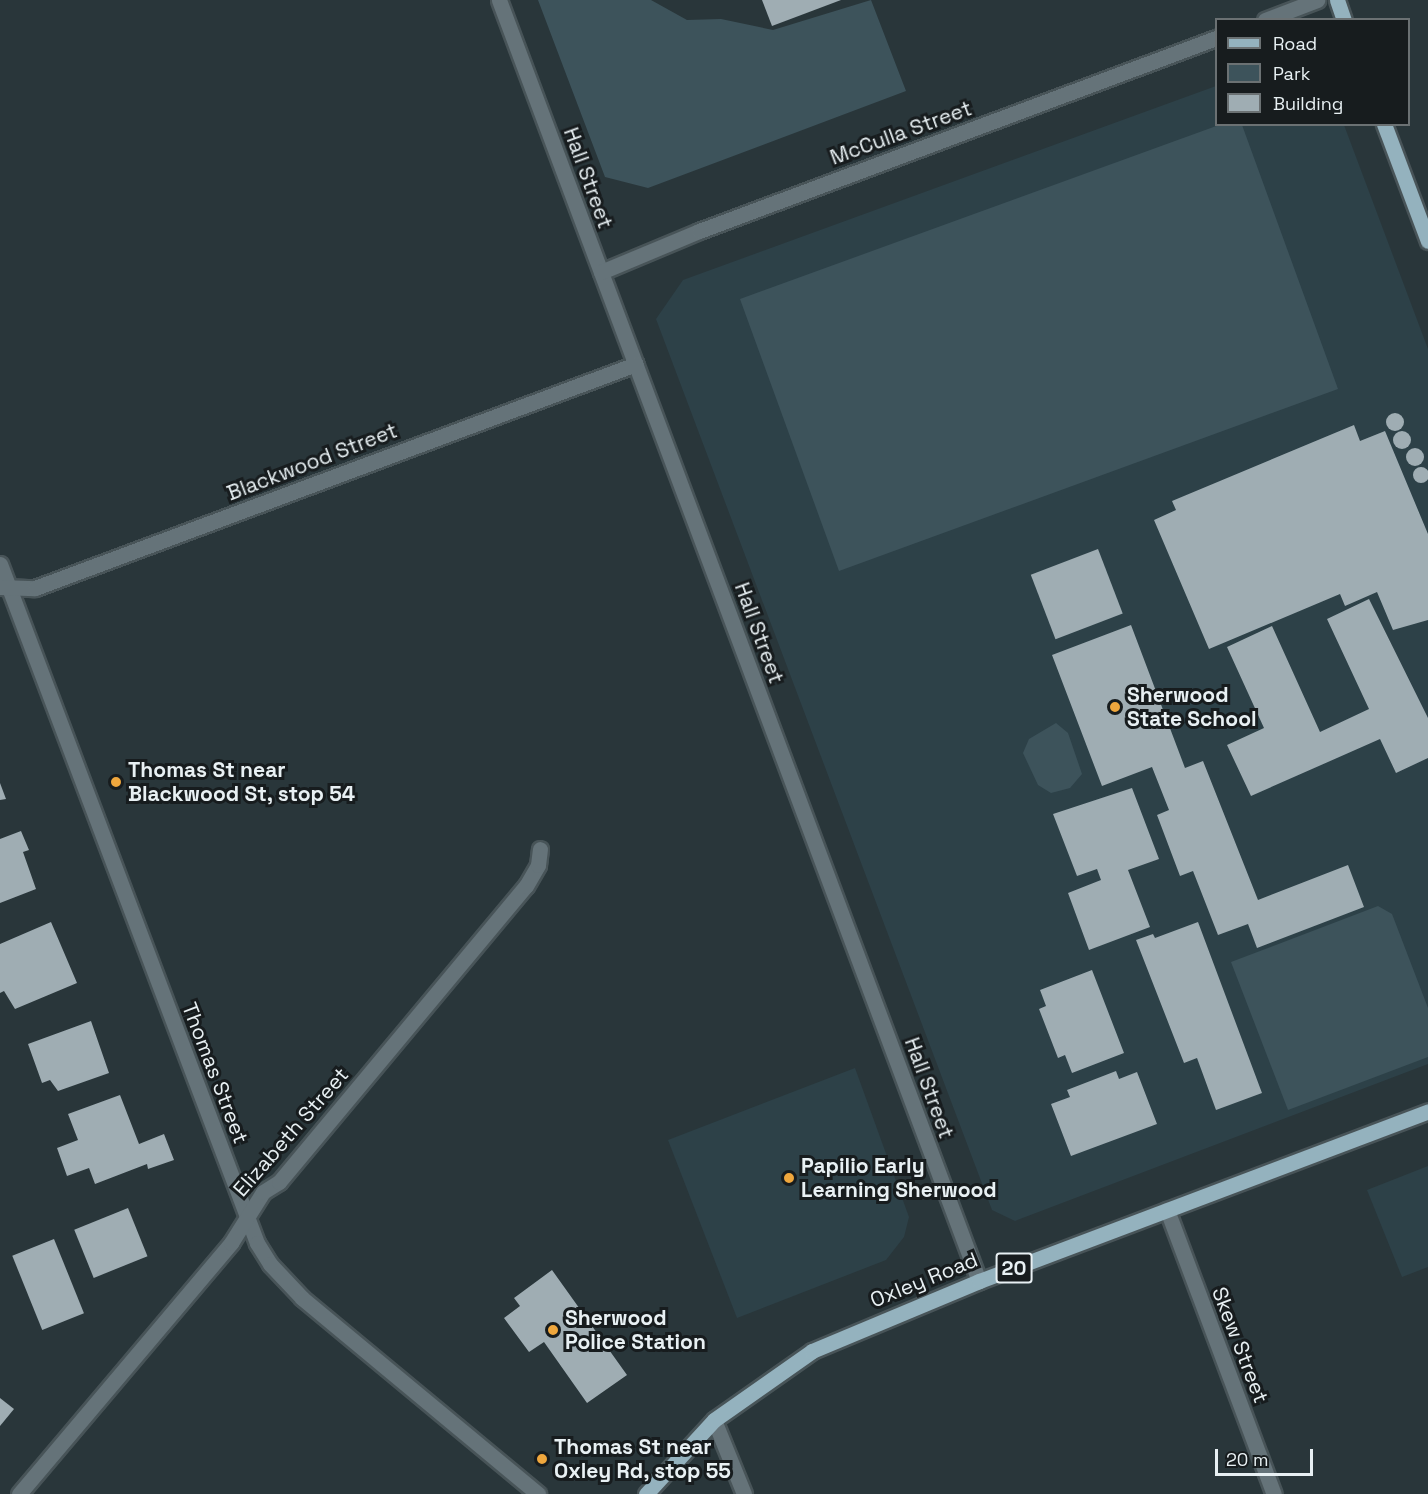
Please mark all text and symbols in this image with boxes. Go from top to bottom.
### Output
legend [1215,18,1410,126]
text: Road [1273,32,1317,55]
text: Park [1273,62,1310,85]
text: Building [1273,92,1343,115]
street label: McCulla Street [827,96,975,170]
street label: Hall Street [558,124,618,232]
street label: Blackwood Street [223,418,401,506]
street label: Hall Street [729,579,789,687]
place label: Sherwood State School [1127,682,1257,732]
marker: Sherwood State School [1108,700,1122,714]
place label: Thomas St near Blackwood St, stop 54 [128,757,356,807]
marker: Thomas St near Blackwood St, stop 54 [109,775,123,789]
street label: Thomas Street [177,999,253,1147]
street label: Hall Street [899,1034,959,1142]
street label: Elizabeth Street [228,1062,354,1202]
place label: Papilio Early Learning Sherwood [801,1153,997,1203]
marker: Papilio Early Learning Sherwood [782,1171,796,1185]
street label: Oxley Road [866,1247,982,1313]
road number: 20 [994,1251,1034,1285]
street label: Skew Street [1206,1283,1274,1407]
place label: Sherwood Police Station [565,1305,706,1355]
marker: Sherwood Police Station [546,1323,560,1337]
place label: Thomas St near Oxley Rd, stop 55 [554,1434,732,1484]
scale bar [1218,1437,1316,1475]
text: 20 m [1226,1448,1269,1471]
marker: Thomas St near Oxley Rd, stop 55 [535,1452,549,1466]

